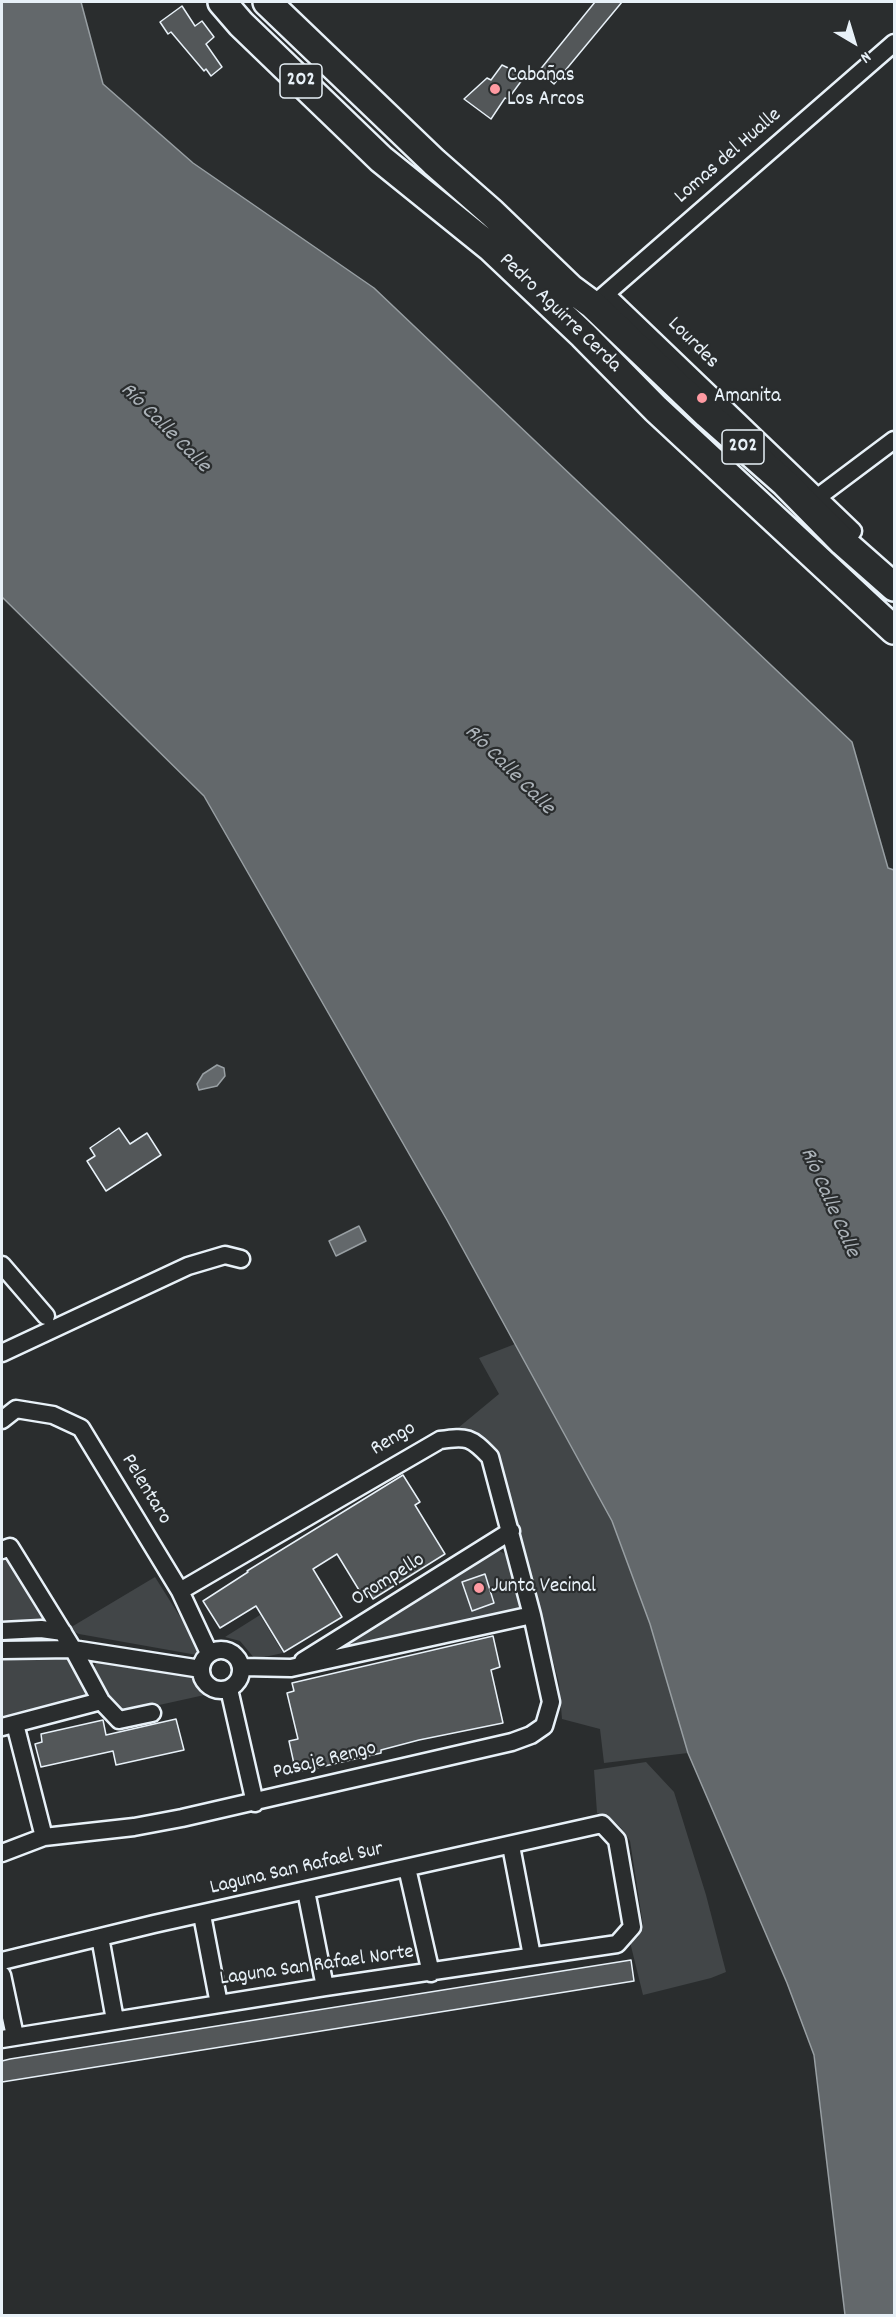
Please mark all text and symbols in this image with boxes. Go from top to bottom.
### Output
north arrow [824,12,884,72]
text: N [855,45,876,68]
road number: 202 [280,64,322,98]
place label: Cabañas Los Arcos [507,64,584,114]
marker: Cabañas Los Arcos [488,82,502,96]
street label: Lomas del Hualle [670,104,788,210]
street label: Pedro Aguirre Cerda [492,249,626,379]
street label: Lourdes [661,313,723,375]
water label: Río Calle Calle [113,378,215,480]
place label: Amanita [714,385,781,411]
marker: Amanita [695,391,709,405]
road number: 202 [722,430,764,464]
water label: Río Calle Calle [457,720,559,822]
water label: Río Calle Calle [792,1144,864,1262]
street label: Rengo [367,1417,421,1463]
street label: Pelentaro [114,1450,176,1530]
street label: Orompello [348,1549,430,1613]
place label: Junta Vecinal [491,1575,596,1601]
marker: Junta Vecinal [472,1581,486,1595]
street label: Pasaje Rengo [271,1737,379,1787]
street label: Laguna San Rafael Sur [208,1838,386,1902]
street label: Laguna San Rafael Norte [218,1941,416,1993]

